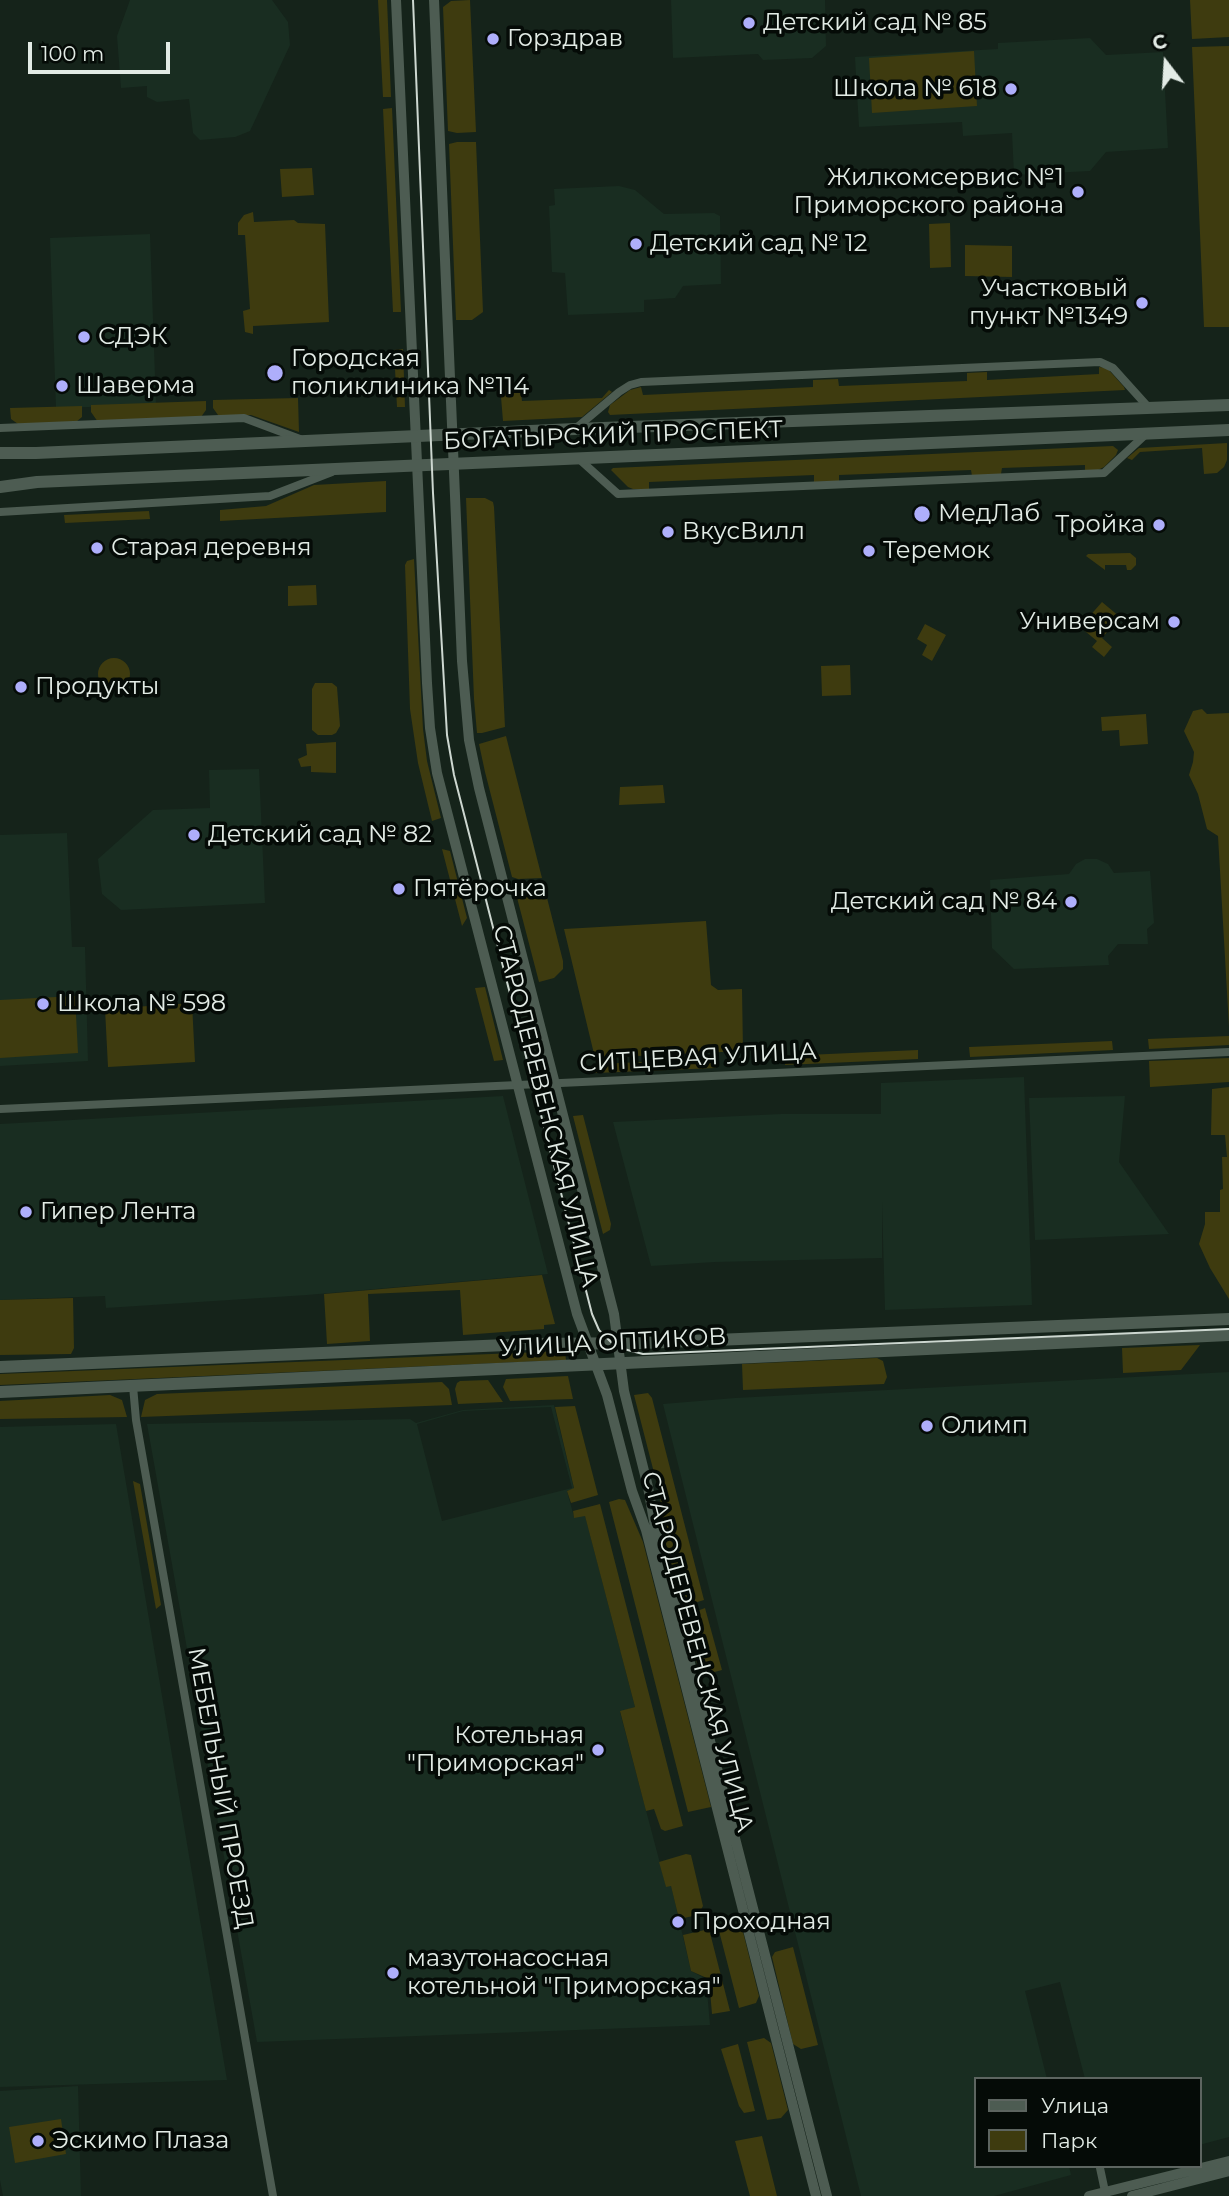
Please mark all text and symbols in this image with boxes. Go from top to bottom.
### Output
place label: Детский сад № 85 [763,9,987,37]
marker: Детский сад № 85 [741,15,757,31]
place label: Горздрав [507,25,623,53]
scale bar [32,28,173,72]
north arrow [1131,28,1201,98]
text: С [1150,29,1170,55]
marker: Горздрав [485,31,501,47]
text: 100 m [41,41,104,66]
place label: Школа № 618 [833,75,997,103]
marker: Школа № 618 [1003,81,1019,97]
place label: Жилкомсервис №1 Приморского района [794,164,1064,220]
marker: Жилкомсервис №1 Приморского района [1070,184,1086,200]
place label: Детский сад № 12 [650,230,867,258]
marker: Детский сад № 12 [628,236,644,252]
place label: Участковый пункт №1349 [969,275,1128,331]
marker: Участковый пункт №1349 [1134,295,1150,311]
place label: СДЭК [98,323,168,351]
marker: СДЭК [76,329,92,345]
place label: Городская поликлиника №114 [291,345,529,401]
marker: Городская поликлиника №114 [265,363,285,383]
place label: Шаверма [76,372,195,400]
marker: Шаверма [54,378,70,394]
street label: БОГАТЫРСКИЙ ПРОСПЕКТ [443,416,783,456]
place label: МедЛаб [938,500,1040,528]
marker: МедЛаб [912,504,932,524]
place label: Тройка [1055,511,1145,539]
marker: Тройка [1151,517,1167,533]
place label: ВкусВилл [682,518,805,546]
marker: ВкусВилл [660,524,676,540]
place label: Старая деревня [111,534,311,562]
place label: Теремок [883,537,990,565]
marker: Старая деревня [89,540,105,556]
marker: Теремок [861,543,877,559]
place label: Универсам [1019,608,1160,636]
marker: Универсам [1166,614,1182,630]
place label: Продукты [35,673,159,701]
marker: Продукты [13,679,29,695]
place label: Детский сад № 82 [208,821,432,849]
marker: Детский сад № 82 [186,827,202,843]
place label: Пятёрочка [413,875,547,903]
marker: Пятёрочка [391,881,407,897]
place label: Детский сад № 84 [831,888,1057,916]
marker: Детский сад № 84 [1063,894,1079,910]
street label: СТАРОДЕРЕВЕНСКАЯ УЛИЦА [486,922,604,1290]
place label: Школа № 598 [57,990,226,1018]
marker: Школа № 598 [35,996,51,1012]
street label: СИТЦЕВАЯ УЛИЦА [579,1037,817,1079]
place label: Гипер Лента [40,1198,196,1226]
marker: Гипер Лента [18,1204,34,1220]
street label: УЛИЦА ОПТИКОВ [499,1323,727,1363]
place label: Олимп [941,1412,1028,1440]
marker: Олимп [919,1418,935,1434]
street label: СТАРОДЕРЕВЕНСКАЯ УЛИЦА [635,1469,759,1835]
street label: МЕБЕЛЬНЫЙ ПРОЕЗД [181,1645,259,1931]
place label: Котельная "Приморская" [407,1722,584,1778]
marker: Котельная "Приморская" [590,1742,606,1758]
place label: Проходная [692,1908,831,1936]
marker: Проходная [670,1914,686,1930]
place label: мазутонасосная котельной "Приморская" [407,1945,721,2001]
marker: мазутонасосная котельной "Приморская" [385,1965,401,1981]
legend [974,2077,1201,2168]
text: Улица [1041,2093,1109,2118]
place label: Эскимо Плаза [52,2127,229,2155]
text: Парк [1041,2128,1097,2153]
marker: Эскимо Плаза [30,2133,46,2149]

